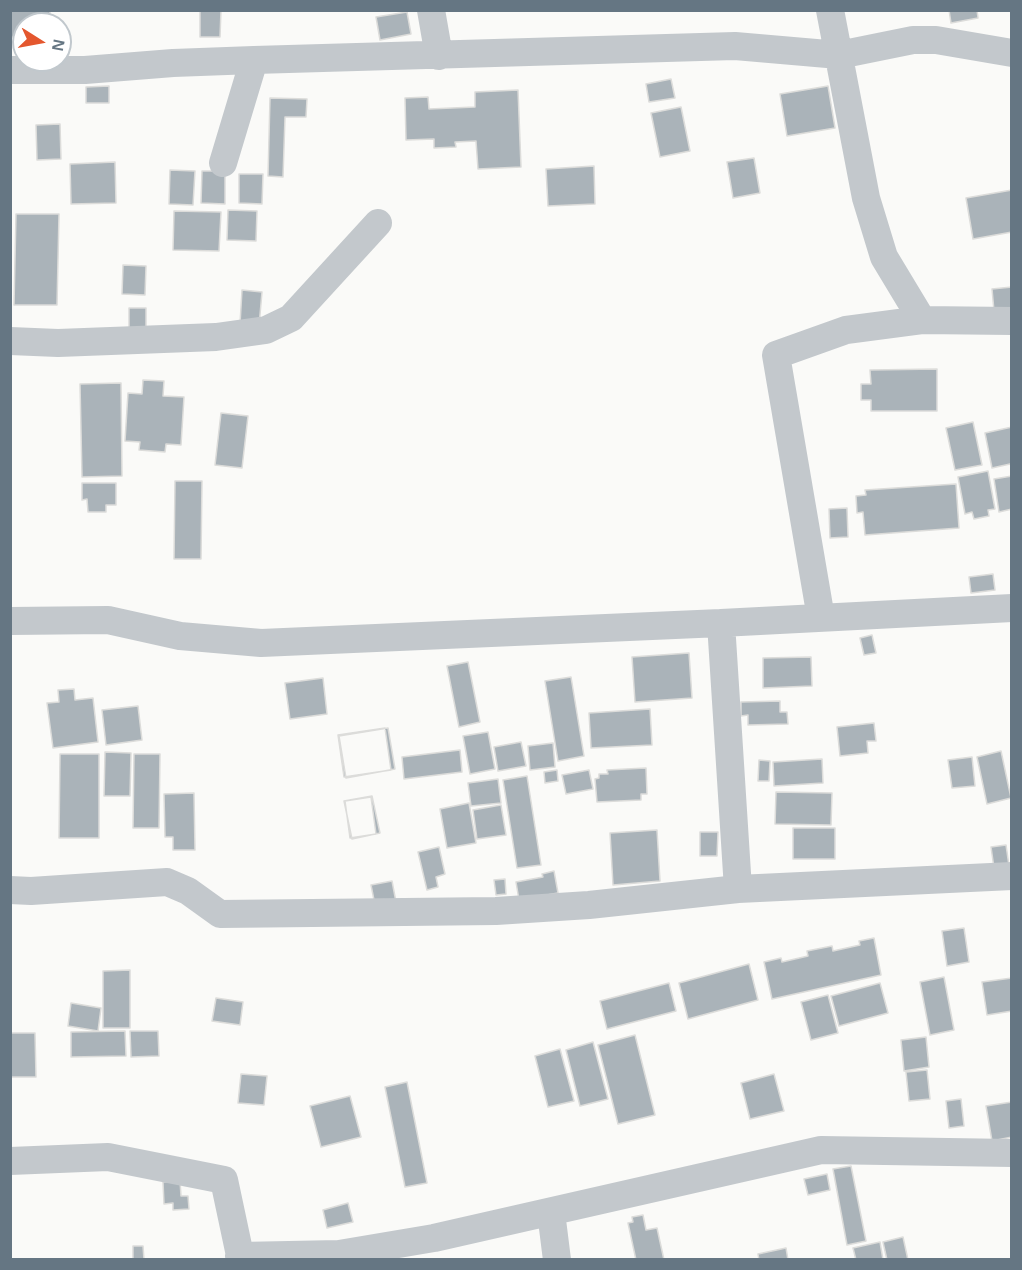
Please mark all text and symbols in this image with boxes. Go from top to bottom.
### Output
north arrow [12,12,72,72]
text: N [49,38,68,52]

